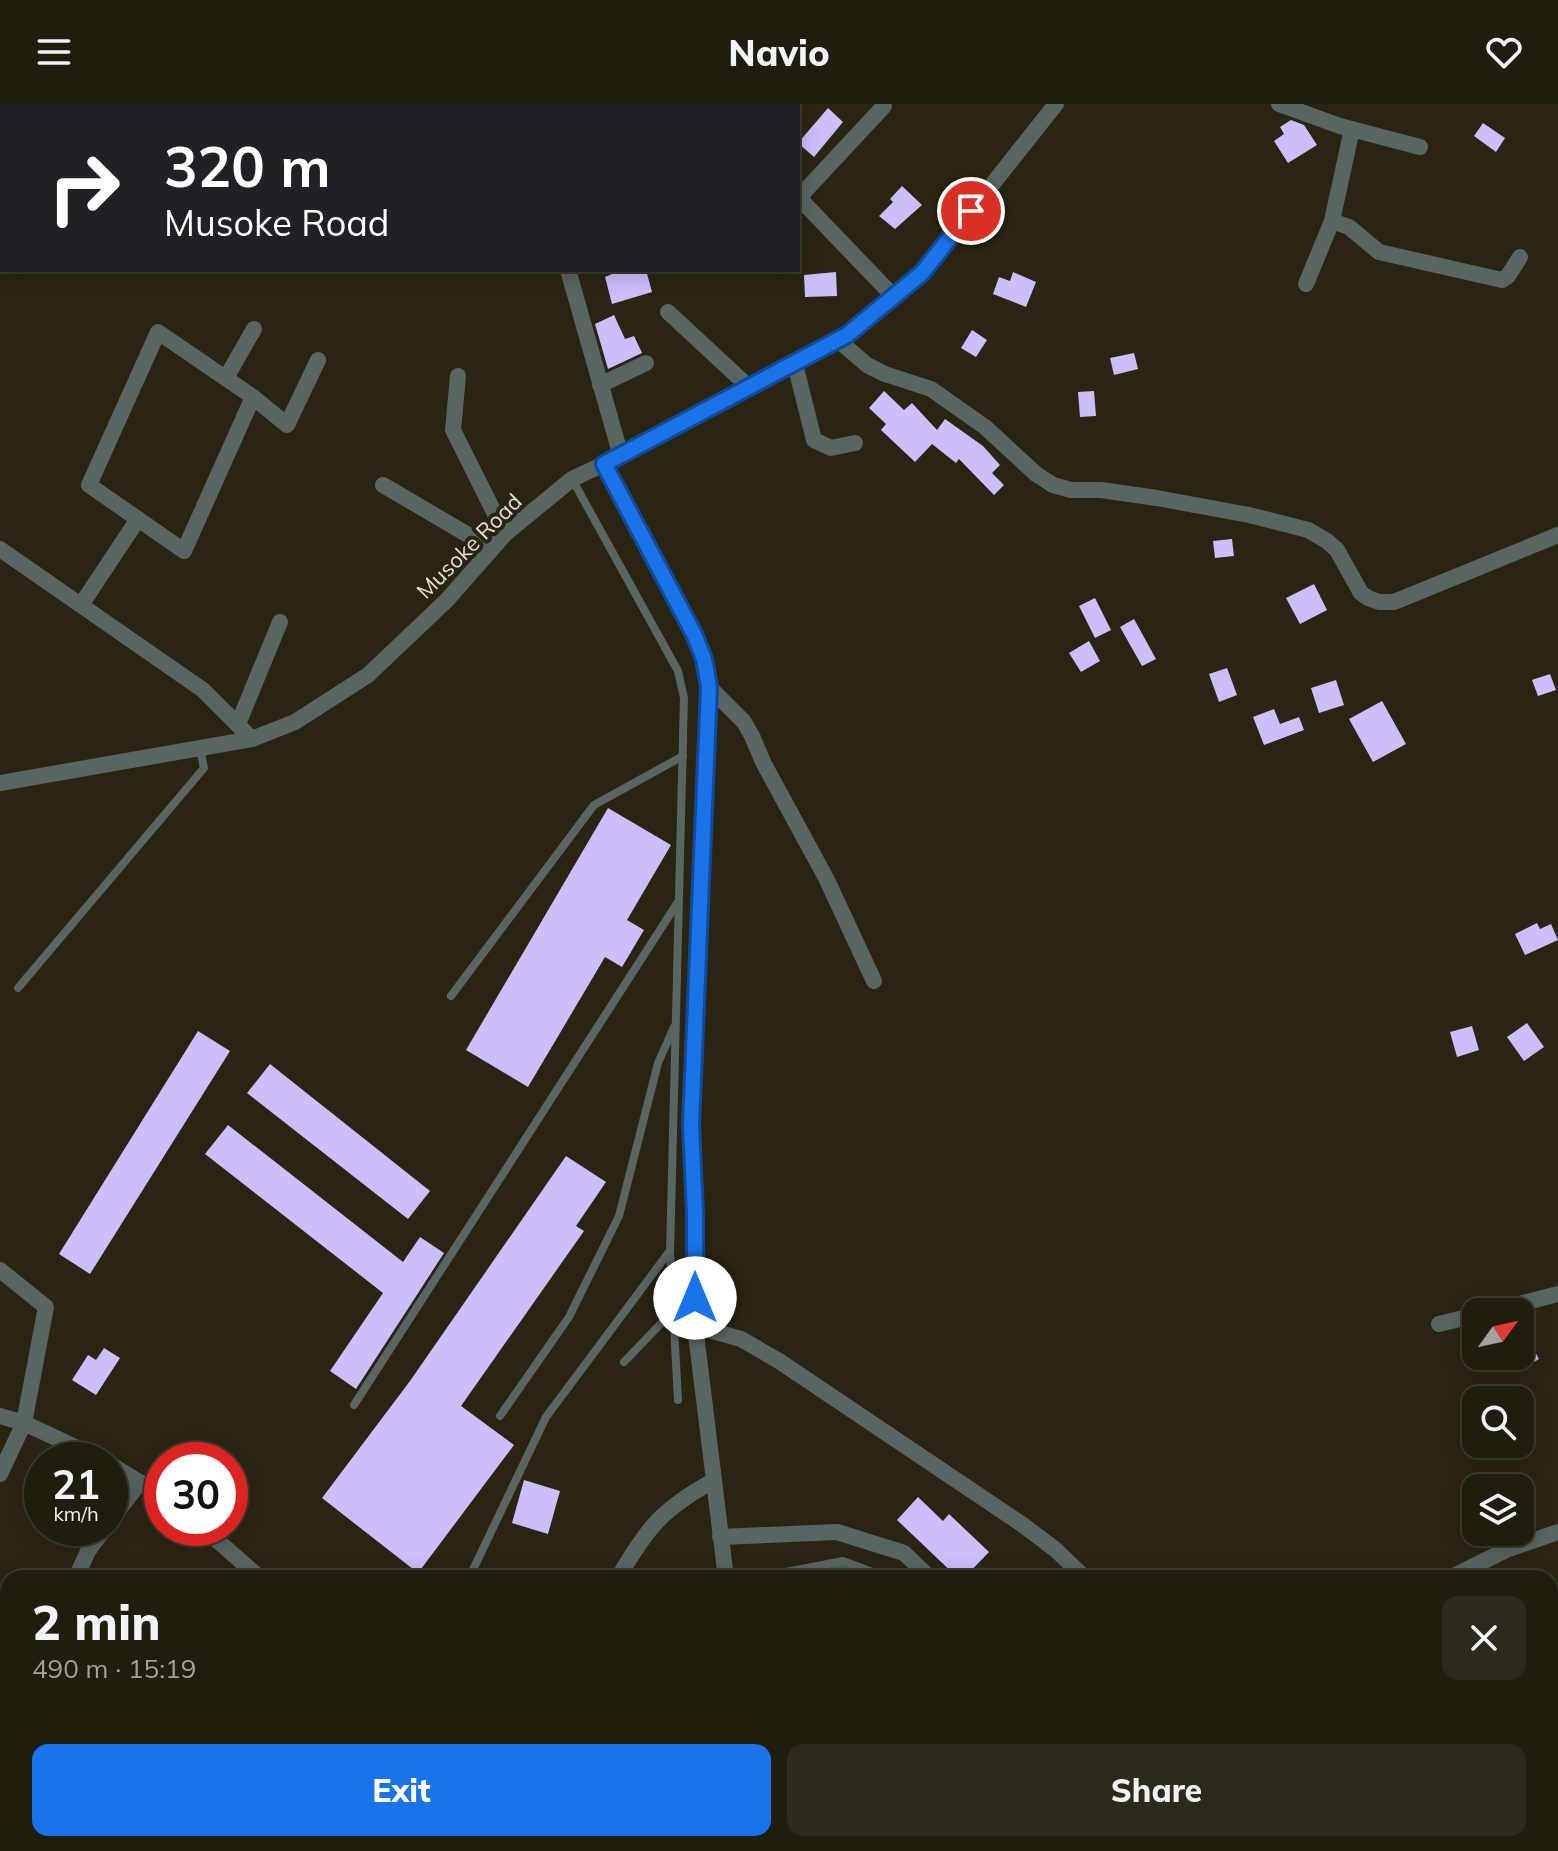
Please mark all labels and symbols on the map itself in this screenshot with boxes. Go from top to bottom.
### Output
pin [937,177,1005,245]
street label: Musoke Road [410,487,528,605]
position arrow [653,1256,737,1340]
north arrow [1462,1298,1534,1370]
speed limit sign: 30 [144,1442,248,1546]

